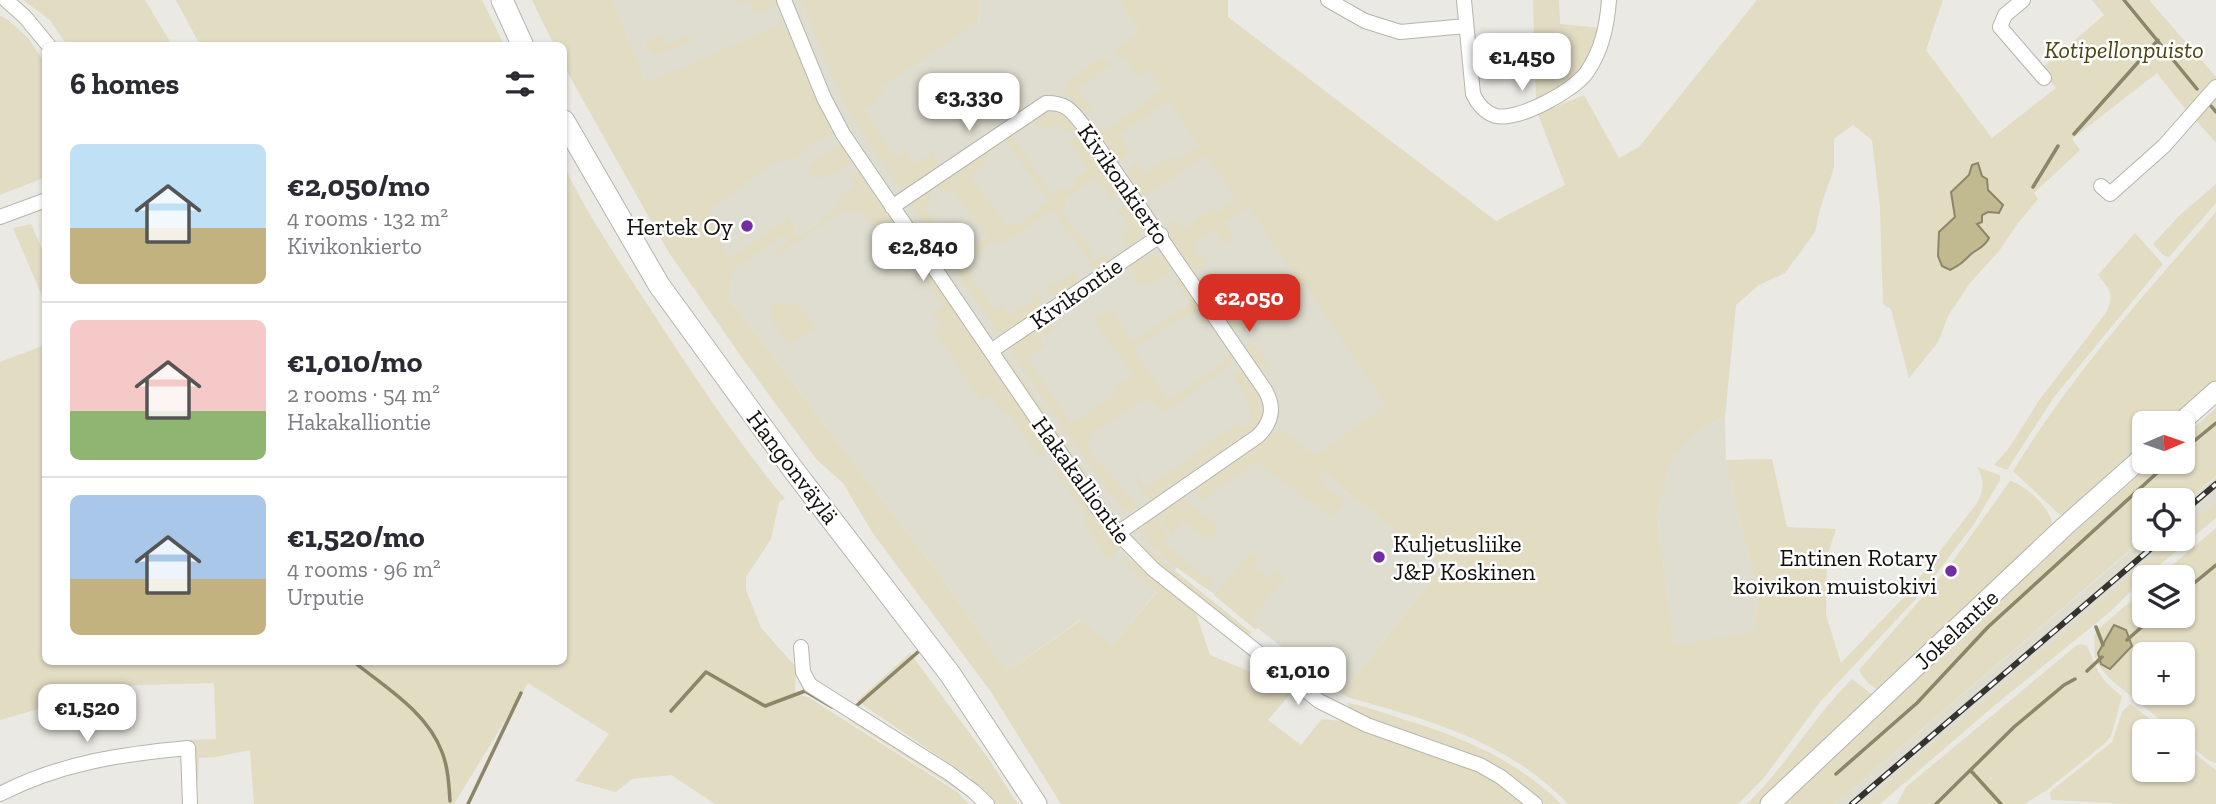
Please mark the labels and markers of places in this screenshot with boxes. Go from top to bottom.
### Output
pin: €1,450 [1465,34,1579,93]
pin: €3,330 [912,74,1026,133]
place label: Hertek Oy [626,212,734,241]
marker: Hertek Oy [739,218,755,234]
pin: €2,840 [866,224,980,283]
pin: €2,050 [1192,274,1306,334]
place label: Kuljetusliike J&P Koskinen [1393,529,1536,586]
place label: Entinen Rotary koivikon muistokivi [1733,543,1938,600]
marker: Kuljetusliike J&P Koskinen [1371,549,1387,565]
marker: Entinen Rotary koivikon muistokivi [1943,563,1959,579]
pin: €1,010 [1241,648,1355,707]
pin: €1,520 [30,684,144,744]

